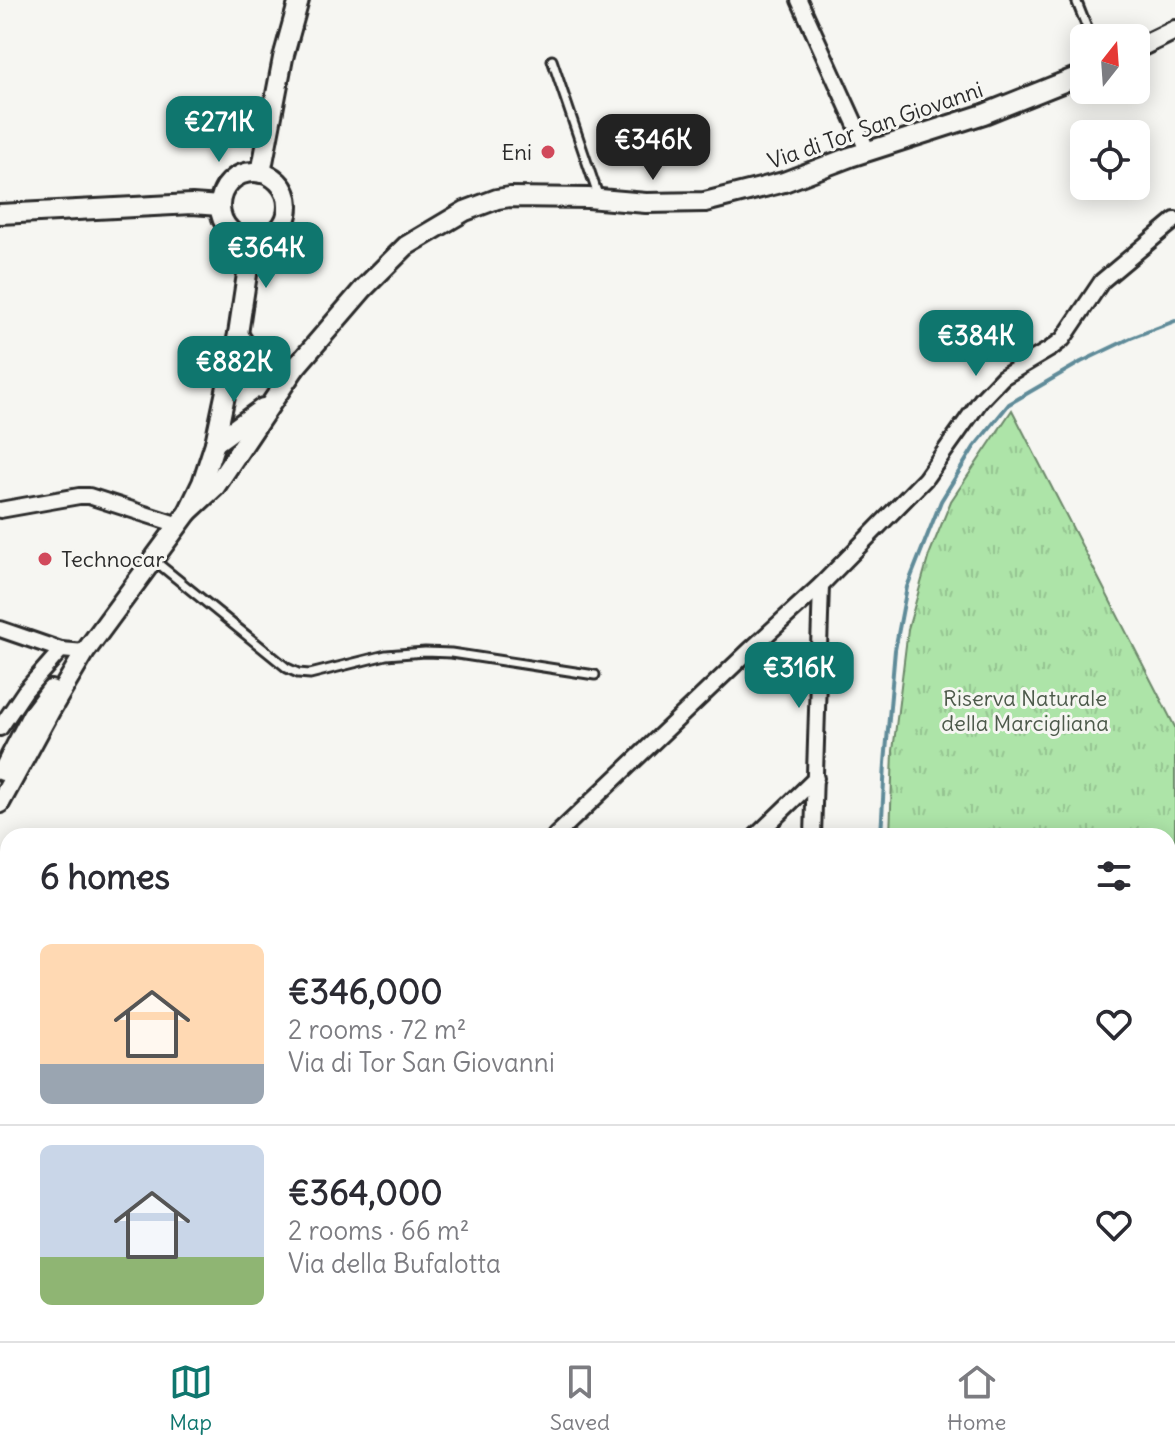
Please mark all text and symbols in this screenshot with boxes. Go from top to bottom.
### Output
north arrow [1070,24,1150,104]
map controls [1070,24,1150,200]
street label: Via di Tor San Giovanni [764,75,986,175]
pin: €271K [163,96,275,164]
text: €271K [184,105,254,138]
pin: €346K [597,114,709,182]
button: locate [1070,120,1150,200]
text: €346K [614,123,692,156]
place label: Eni [502,138,532,166]
marker: Eni [539,143,557,161]
pin: €364K [210,222,322,290]
text: €364K [227,231,305,264]
pin: €384K [920,310,1032,378]
text: €384K [937,319,1015,352]
pin: €882K [178,336,290,404]
text: €882K [196,345,273,378]
place label: Technocar [61,545,164,573]
marker: Technocar [36,550,54,568]
pin: €316K [743,642,855,710]
text: €316K [763,651,835,684]
park label: Riserva Naturale della Marcigliana [941,684,1109,737]
icon: filters [1092,854,1136,898]
text: 6 homes [40,855,170,898]
text: €346,000 [288,970,443,1013]
icon: home [104,976,200,1072]
icon: heart [1092,1002,1136,1046]
text: 2 rooms · 72 m² [288,1013,467,1046]
text: Via di Tor San Giovanni [288,1046,555,1079]
text: €364,000 [288,1171,443,1214]
icon: home [104,1177,200,1273]
icon: heart [1092,1203,1136,1247]
text: 2 rooms · 66 m² [288,1214,470,1247]
text: Via della Bufalotta [288,1247,501,1280]
tab: Map [169,1360,213,1436]
tab: Saved [550,1360,610,1436]
tab: Home [947,1360,1006,1436]

